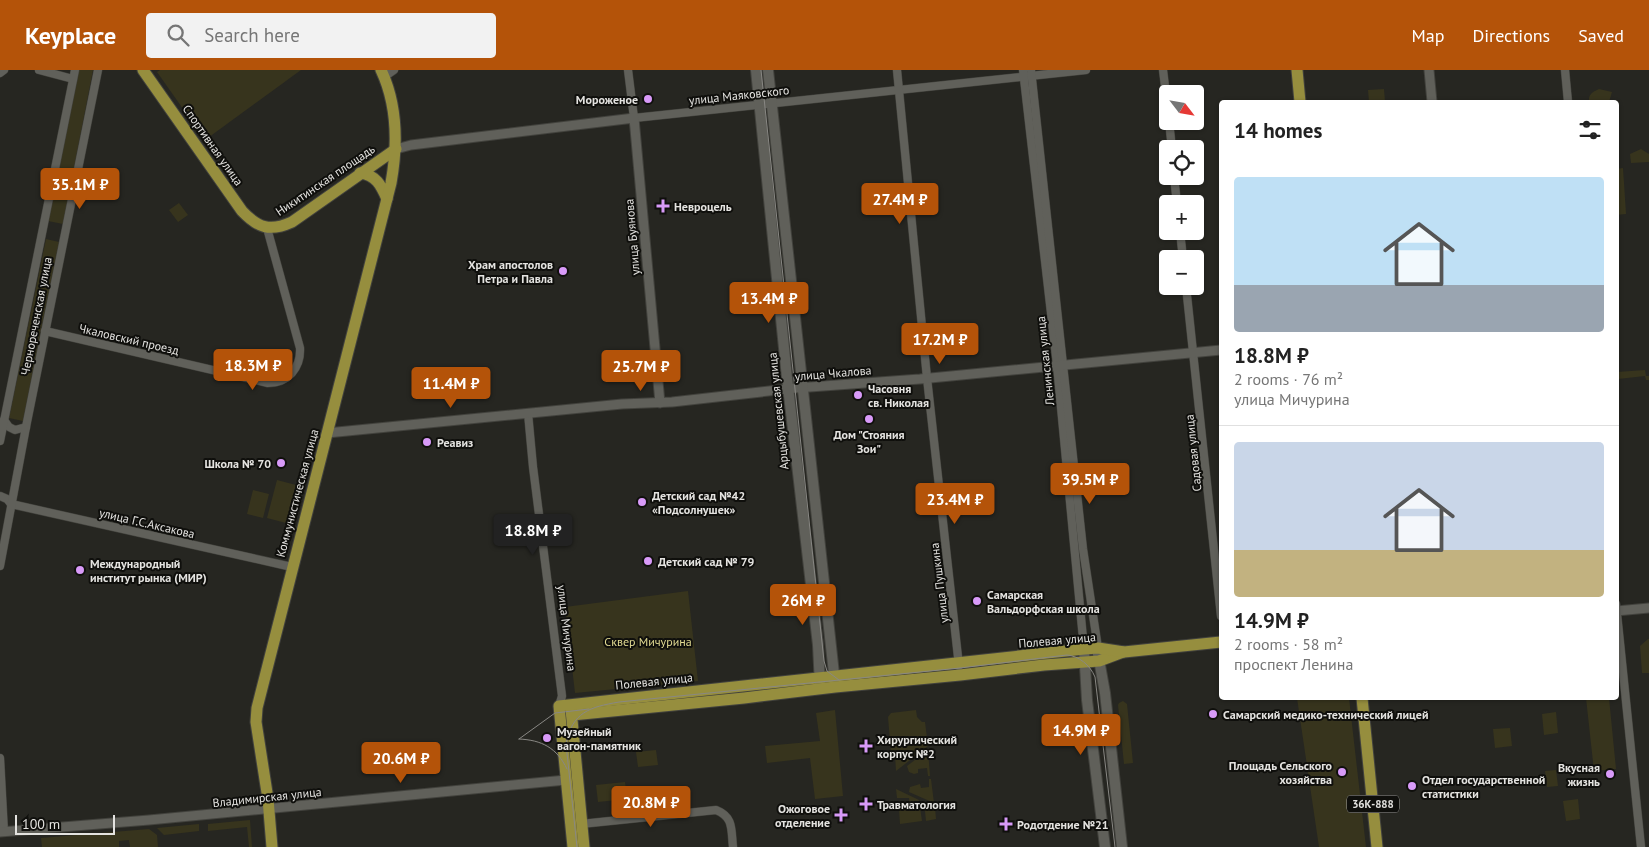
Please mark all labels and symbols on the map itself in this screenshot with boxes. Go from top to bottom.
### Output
street label: улица Маяковского [688,82,790,108]
north arrow [1159,85,1204,130]
place label: Мороженое [576,92,638,107]
marker: Мороженое [642,93,654,105]
street label: Спортивная улица [180,102,246,188]
street label: Никитинская площадь [272,141,378,219]
pin: 35.1M ₽ [34,168,126,210]
pin: 27.4M ₽ [854,182,946,225]
street label: улица Буянова [621,198,643,276]
marker: Невроцель [656,199,670,213]
place label: Невроцель [674,199,732,214]
street label: Чернореченская улица [17,255,55,377]
place label: Храм апостолов Петра и Павла [468,257,553,286]
marker: Храм апостолов Петра и Павла [557,265,569,277]
pin: 13.4M ₽ [723,282,815,324]
street label: Ленинская улица [1033,316,1057,407]
street label: Чкаловский проезд [78,320,181,358]
pin: 17.2M ₽ [894,322,986,365]
pin: 18.3M ₽ [207,348,299,391]
pin: 25.7M ₽ [595,350,687,392]
street label: Арцыбушевская улица [764,352,792,470]
street label: улица Чкалова [794,362,872,384]
pin: 11.4M ₽ [405,366,497,409]
place label: Часовня св. Николая [868,381,929,410]
marker: Часовня св. Николая [852,389,864,401]
marker: Дом "Стояния Зои" [863,413,875,425]
street label: Садовая улица [1182,414,1204,492]
street label: Коммунистическая улица [273,427,321,559]
place label: Дом "Стояния Зои" [833,427,905,456]
place label: Реавиз [437,435,473,450]
marker: Реавиз [421,436,433,448]
place label: Школа № 70 [204,456,271,471]
marker: Школа № 70 [275,457,287,469]
pin: 39.5M ₽ [1044,462,1136,505]
pin: 23.4M ₽ [909,482,1001,525]
place label: Детский сад №42 «Подсолнушек» [652,488,745,517]
marker: Детский сад №42 «Подсолнушек» [636,496,648,508]
street label: улица Г.С.Аксакова [98,505,196,541]
pin: 18.8M ₽ [487,514,579,556]
street label: улица Пушкина [927,542,951,624]
place label: Детский сад № 79 [658,554,754,569]
marker: Детский сад № 79 [642,555,654,567]
place label: Международный институт рынка (МИР) [90,556,207,585]
marker: Международный институт рынка (МИР) [74,564,86,576]
street label: улица Мичурина [554,584,580,672]
pin: 26M ₽ [768,584,838,626]
place label: Самарская Вальдорфская школа [987,587,1100,616]
marker: Самарская Вальдорфская школа [971,595,983,607]
street label: Полевая улица [1018,629,1096,651]
park label: Сквер Мичурина [604,634,692,649]
street label: Полевая улица [615,669,694,693]
place label: Самарский медико-технический лицей [1223,707,1428,722]
marker: Самарский медико-технический лицей [1207,708,1219,720]
pin: 14.9M ₽ [1035,714,1127,756]
place label: Музейный вагон-памятник [557,724,641,753]
marker: Музейный вагон-памятник [541,732,553,744]
place label: Хирургический корпус №2 [877,732,957,761]
marker: Хирургический корпус №2 [859,739,873,753]
pin: 20.6M ₽ [355,742,447,784]
place label: Площадь Сельского хозяйства [1229,758,1333,787]
place label: Вкусная жизнь [1558,760,1600,789]
marker: Площадь Сельского хозяйства [1336,766,1348,778]
marker: Вкусная жизнь [1604,768,1616,780]
place label: Отдел государственной статистики [1422,772,1545,801]
marker: Отдел государственной статистики [1406,780,1418,792]
street label: Владимирская улица [212,784,322,810]
pin: 20.8M ₽ [605,786,697,828]
road number: 36К-888 [1347,796,1399,812]
marker: Травматология [859,797,873,811]
place label: Травматология [877,797,956,812]
place label: Ожоговое отделение [775,801,830,830]
marker: Ожоговое отделение [834,808,848,822]
scale bar [15,812,115,835]
marker: Родотдение №21 [999,817,1013,831]
place label: Родотдение №21 [1017,817,1109,832]

